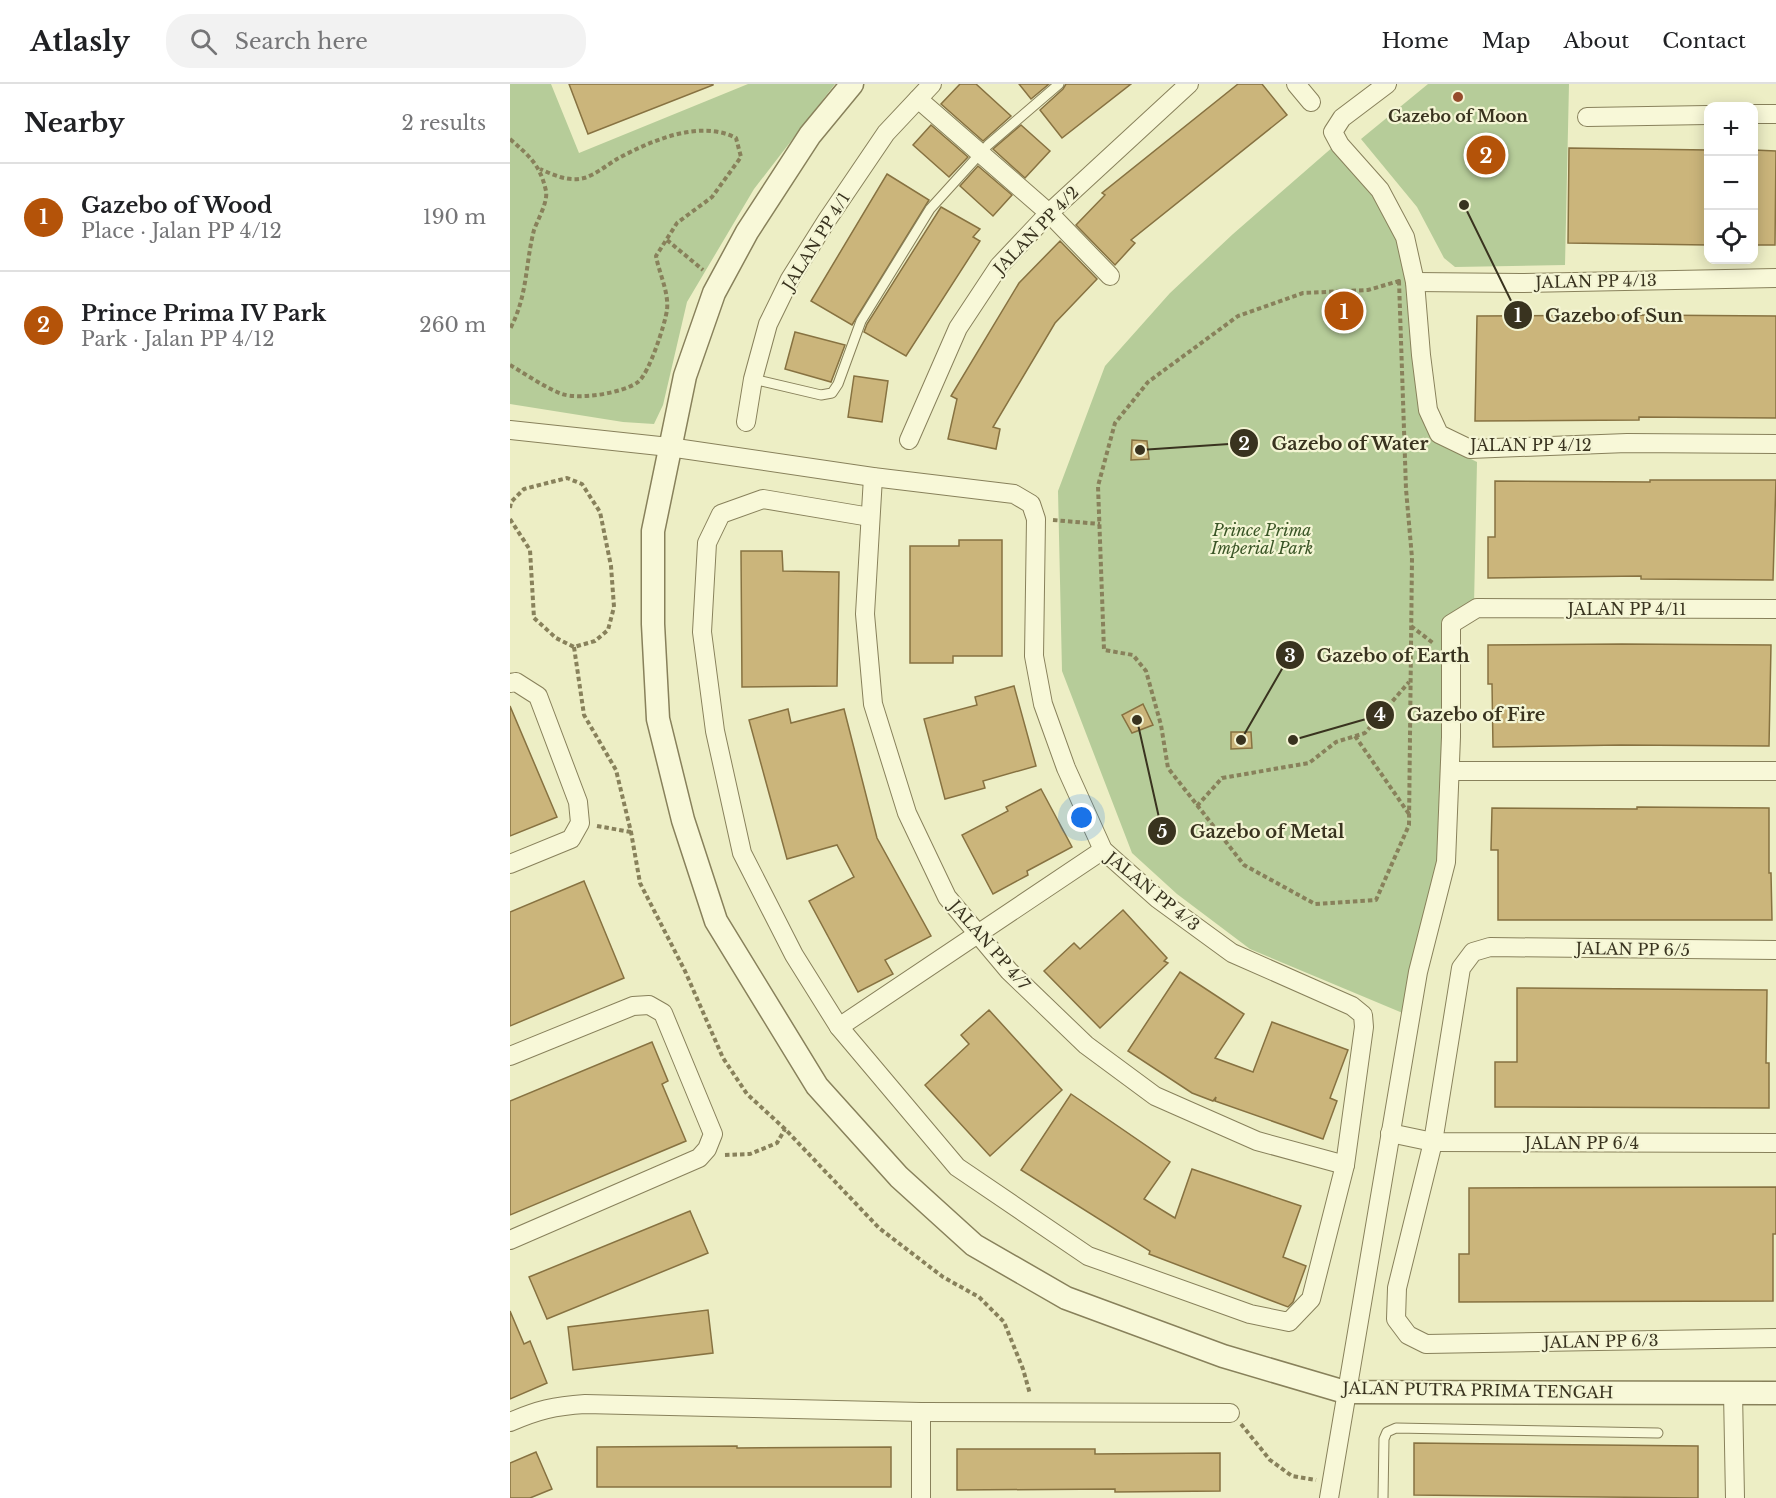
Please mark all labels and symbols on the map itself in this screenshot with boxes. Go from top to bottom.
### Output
marker: Gazebo of Moon [1451,90,1465,104]
place label: Gazebo of Moon [1388,106,1528,126]
pin: 2 [1466,132,1506,178]
street label: JALAN PP 4/2 [988,182,1083,279]
street label: JALAN PP 4/1 [777,188,854,295]
street label: JALAN PP 4/13 [1533,270,1657,292]
pin: 1 [1324,288,1364,334]
callout: Gazebo of Sun [1503,297,1695,333]
text: 1 [1514,305,1522,327]
text: Gazebo of Sun [1545,305,1683,327]
callout: Gazebo of Water [1229,425,1441,461]
text: 2 [1238,433,1250,455]
text: Gazebo of Water [1272,433,1428,455]
street label: JALAN PP 4/12 [1468,435,1592,455]
park label: Prince Prima Imperial Park [1210,520,1313,558]
street label: JALAN PP 4/11 [1566,599,1686,619]
callout: Gazebo of Earth [1275,637,1482,673]
text: 3 [1284,645,1296,667]
text: Gazebo of Earth [1316,645,1470,667]
callout: Gazebo of Fire [1365,697,1558,733]
text: 4 [1374,704,1386,726]
text: Gazebo of Fire [1407,704,1545,726]
your location [1067,803,1096,832]
callout: Gazebo of Metal [1147,813,1356,849]
text: 5 [1157,821,1167,843]
text: Gazebo of Metal [1190,821,1345,843]
street label: JALAN PP 4/3 [1101,846,1204,935]
street label: JALAN PP 4/7 [944,895,1035,995]
street label: JALAN PP 6/5 [1574,938,1690,960]
street label: JALAN PP 6/4 [1523,1133,1639,1153]
street label: JALAN PP 6/3 [1541,1330,1659,1352]
street label: JALAN PUTRA PRIMA TENGAH [1340,1378,1614,1402]

